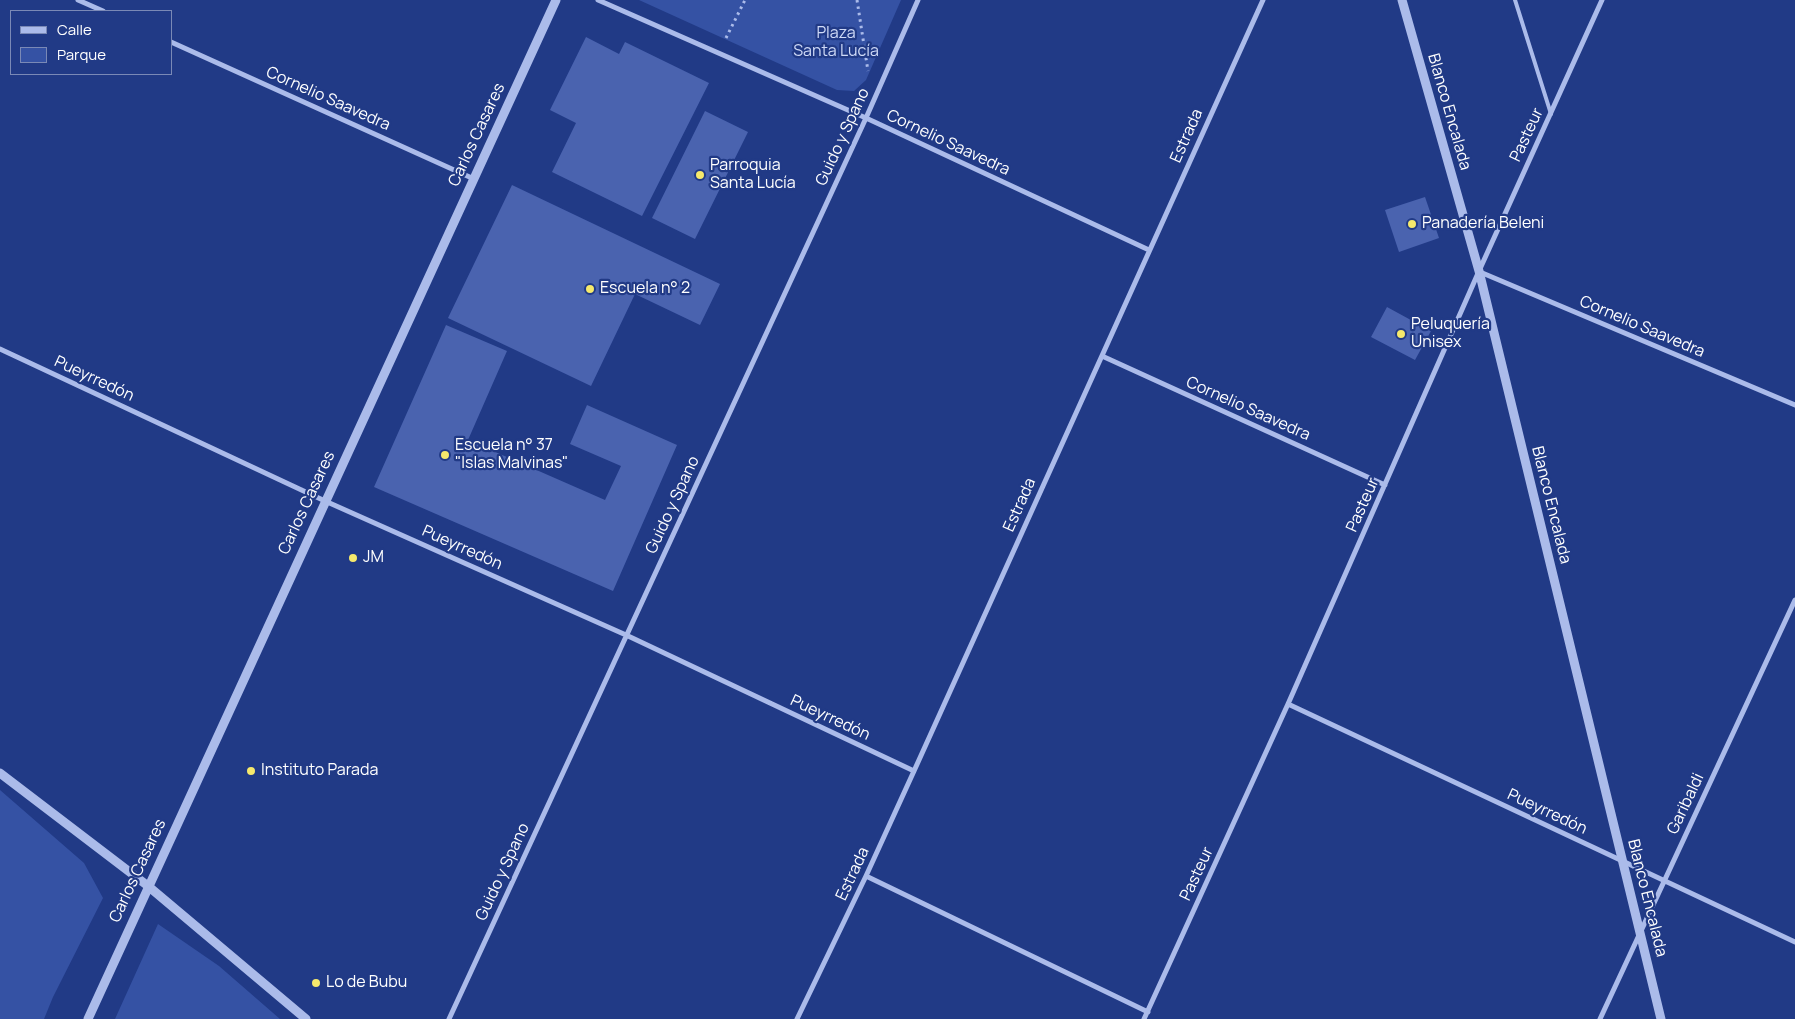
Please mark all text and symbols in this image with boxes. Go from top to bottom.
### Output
legend [10,10,172,75]
text: Calle [57,19,92,40]
park label: Plaza Santa Lucía [793,24,879,62]
text: Parque [57,44,106,65]
street label: Blanco Encalada [1423,51,1475,173]
street label: Cornelio Saavedra [263,63,393,135]
street label: Carlos Casares [445,80,509,190]
street label: Guido y Spano [812,85,874,189]
street label: Pasteur [1506,105,1548,165]
street label: Cornelio Saavedra [883,106,1013,180]
street label: Estrada [1167,106,1207,166]
place label: Parroquia Santa Lucía [710,156,796,194]
marker: Parroquia Santa Lucía [694,169,706,181]
place label: Panadería Beleni [1422,214,1544,234]
marker: Panadería Beleni [1406,218,1418,230]
place label: Escuela n° 2 [600,279,690,299]
marker: Escuela n° 2 [584,283,596,295]
street label: Cornelio Saavedra [1577,292,1707,362]
place label: Peluquería Unisex [1411,315,1490,353]
marker: Peluquería Unisex [1395,328,1407,340]
street label: Pueyrredón [51,352,137,406]
street label: Cornelio Saavedra [1183,373,1313,445]
place label: Escuela n° 37 "Islas Malvinas" [455,436,568,474]
street label: Blanco Encalada [1527,444,1575,566]
street label: Carlos Casares [275,448,339,558]
marker: Escuela n° 37 "Islas Malvinas" [439,449,451,461]
street label: Guido y Spano [642,453,704,557]
street label: Estrada [1000,475,1040,535]
street label: Pasteur [1343,475,1383,535]
street label: Pueyrredón [419,522,505,574]
place label: JM [363,548,384,568]
marker: JM [347,552,359,564]
street label: Pueyrredón [787,691,873,745]
place label: Instituto Parada [261,761,378,781]
marker: Instituto Parada [245,765,257,777]
street label: Garibaldi [1664,770,1708,838]
street label: Pueyrredón [1504,785,1590,839]
street label: Carlos Casares [106,816,170,926]
street label: Guido y Spano [472,820,534,924]
street label: Blanco Encalada [1623,837,1671,959]
street label: Estrada [832,844,874,904]
street label: Pasteur [1176,844,1218,904]
place label: Lo de Bubu [326,973,407,993]
marker: Lo de Bubu [310,977,322,989]

